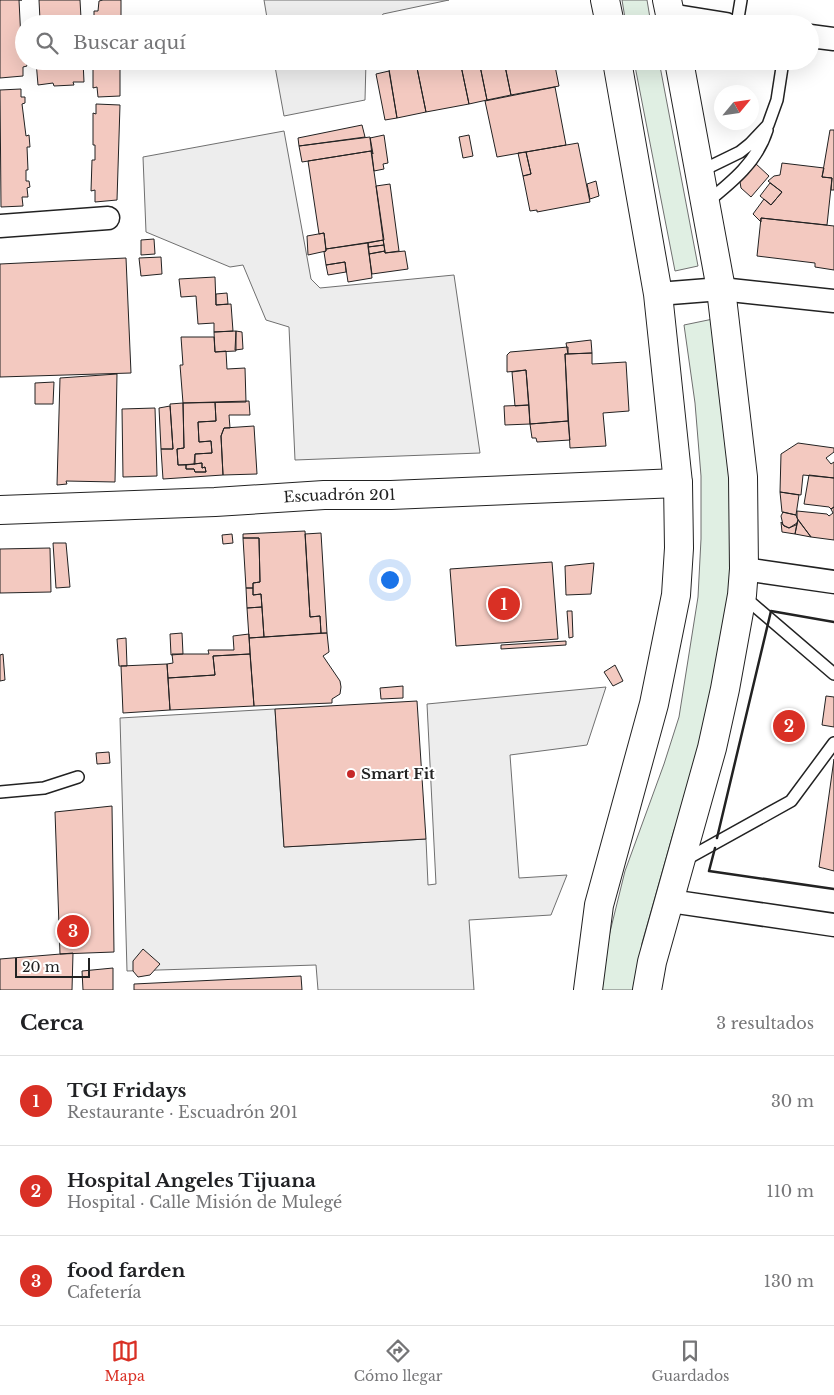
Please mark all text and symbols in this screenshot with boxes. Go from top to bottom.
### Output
search box [15,15,819,70]
icon: search [33,29,61,57]
text: Buscar aquí [73,31,186,54]
north arrow [714,85,759,130]
street label: Escuadrón 201 [283,485,396,507]
your location [377,567,403,593]
pin: 1 [488,585,520,623]
pin: 2 [773,707,805,745]
place label: Smart Fit [361,764,435,783]
marker: Smart Fit [345,768,357,780]
pin: 3 [57,912,89,950]
scale bar [15,955,90,978]
text: 20 m [22,958,60,976]
text: Cerca [20,1010,84,1036]
text: 3 resultados [716,1013,814,1033]
text: TGI Fridays [67,1079,186,1102]
text: 1 [33,1091,39,1111]
text: 30 m [771,1091,814,1111]
text: Restaurante · Escuadrón 201 [67,1102,298,1122]
text: Hospital Angeles Tijuana [67,1169,316,1192]
text: 2 [31,1181,41,1201]
text: 110 m [767,1181,814,1201]
text: Hospital · Calle Misión de Mulegé [67,1192,342,1212]
text: food farden [67,1259,185,1282]
text: 3 [31,1271,41,1291]
text: 130 m [764,1271,814,1291]
text: Cafetería [67,1282,141,1302]
tab: Mapa [105,1337,145,1385]
tab: Cómo llegar [354,1337,442,1385]
tab: Guardados [651,1337,729,1385]

